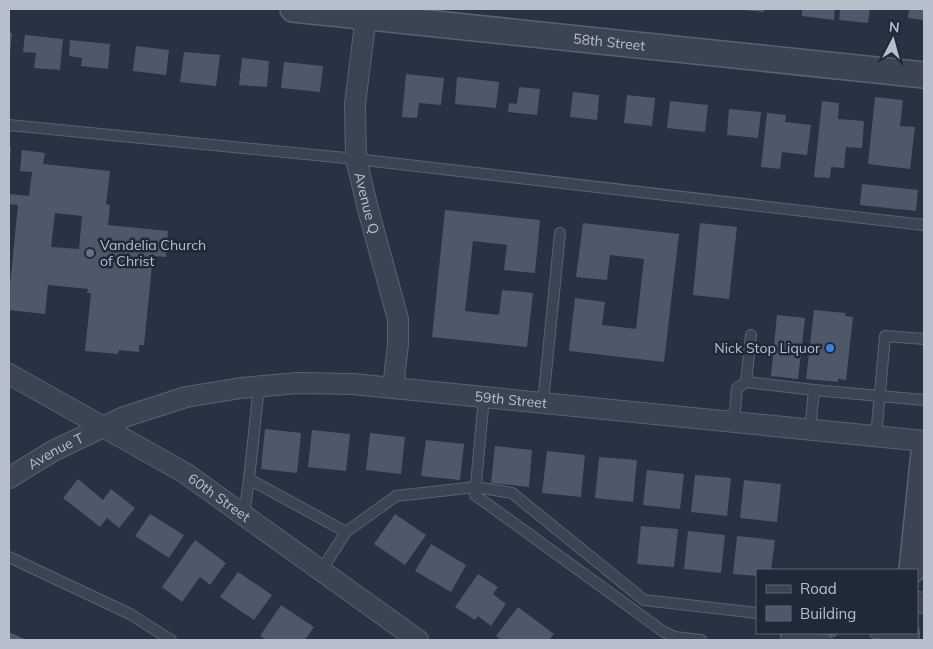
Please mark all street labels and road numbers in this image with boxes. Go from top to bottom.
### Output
street label: 58th Street [572,29,646,55]
street label: Avenue Q [350,170,383,236]
street label: 59th Street [474,387,548,412]
street label: Avenue T [24,428,87,473]
street label: 60th Street [185,469,254,526]

